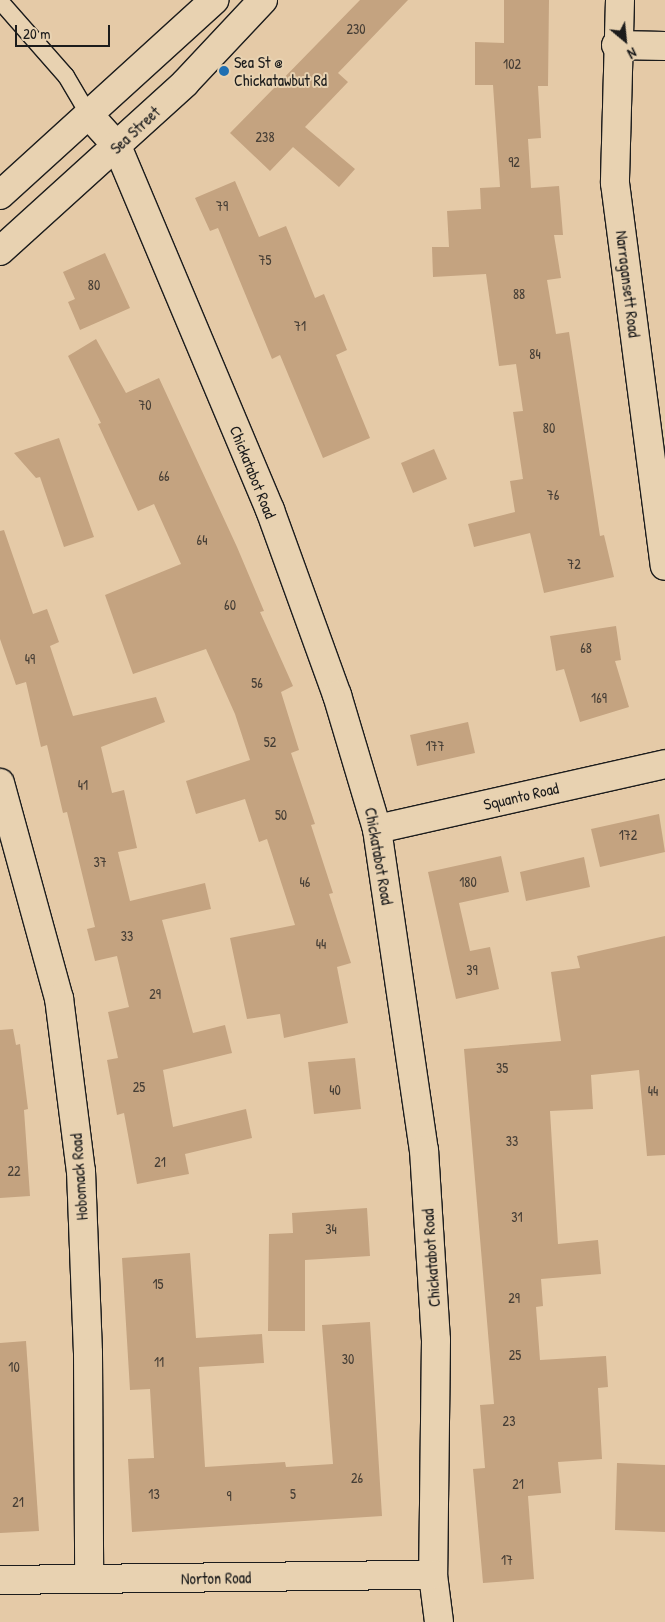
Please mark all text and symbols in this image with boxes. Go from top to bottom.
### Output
scale bar [18,15,112,47]
north arrow [600,15,650,65]
house number: 230 [346,21,366,37]
text: 20 m [23,23,50,44]
text: N [625,44,640,64]
place label: Sea St @ Chickatawbut Rd [234,52,327,90]
house number: 102 [503,56,521,72]
marker: Sea St @ Chickatawbut Rd [218,65,230,77]
street label: Sea Street [106,102,164,158]
house number: 238 [256,129,274,145]
house number: 92 [508,154,520,170]
house number: 79 [216,198,228,214]
street label: Narragansett Road [612,230,644,338]
house number: 75 [259,252,271,268]
house number: 80 [88,277,100,293]
house number: 88 [513,286,525,302]
house number: 71 [294,318,306,334]
house number: 84 [529,346,541,362]
house number: 70 [138,397,152,413]
house number: 80 [543,420,555,436]
street label: Chickatabot Road [226,423,280,521]
house number: 66 [158,468,170,484]
house number: 76 [547,487,559,503]
house number: 64 [197,532,207,548]
house number: 72 [567,556,581,572]
house number: 60 [224,597,236,613]
house number: 68 [580,640,592,656]
house number: 49 [25,651,35,667]
house number: 56 [251,675,263,691]
house number: 169 [591,690,607,706]
house number: 52 [264,734,276,750]
house number: 177 [426,738,444,754]
house number: 41 [78,777,88,793]
street label: Squanto Road [482,778,560,814]
street label: Chickatabot Road [361,806,397,906]
house number: 50 [275,807,287,823]
house number: 172 [619,827,637,843]
house number: 37 [93,854,107,870]
house number: 46 [300,874,310,890]
house number: 180 [459,874,477,890]
house number: 33 [121,928,133,944]
house number: 44 [316,936,326,952]
house number: 39 [466,962,478,978]
house number: 29 [149,986,161,1002]
house number: 35 [496,1060,508,1076]
house number: 25 [133,1079,145,1095]
house number: 40 [329,1082,341,1098]
house number: 44 [648,1083,658,1099]
street label: Hobomack Road [66,1133,92,1221]
house number: 33 [506,1133,518,1149]
house number: 21 [154,1154,166,1170]
house number: 22 [7,1163,21,1179]
street label: Chickatabot Road [418,1208,444,1308]
house number: 31 [511,1209,523,1225]
house number: 34 [325,1221,337,1237]
house number: 15 [152,1276,164,1292]
house number: 29 [508,1290,520,1306]
house number: 25 [509,1347,521,1363]
house number: 30 [342,1351,354,1367]
house number: 11 [154,1354,164,1370]
house number: 10 [8,1359,20,1375]
house number: 23 [503,1413,515,1429]
house number: 26 [351,1470,363,1486]
house number: 21 [512,1476,524,1492]
house number: 13 [148,1486,160,1502]
house number: 5 [290,1486,296,1502]
house number: 9 [226,1488,232,1504]
house number: 21 [12,1494,24,1510]
house number: 17 [501,1552,513,1568]
street label: Norton Road [181,1568,251,1588]

